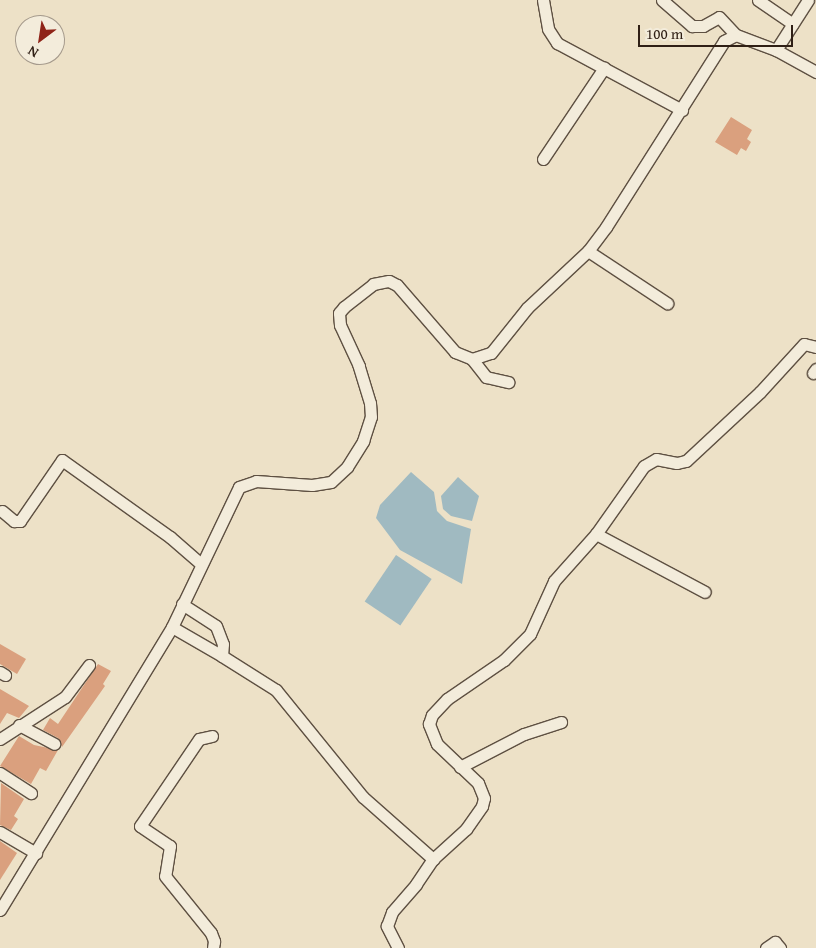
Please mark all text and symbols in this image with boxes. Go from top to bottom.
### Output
north arrow [15,15,65,65]
scale bar [641,15,796,47]
text: 100 m [646,23,683,44]
text: N [24,41,42,63]

